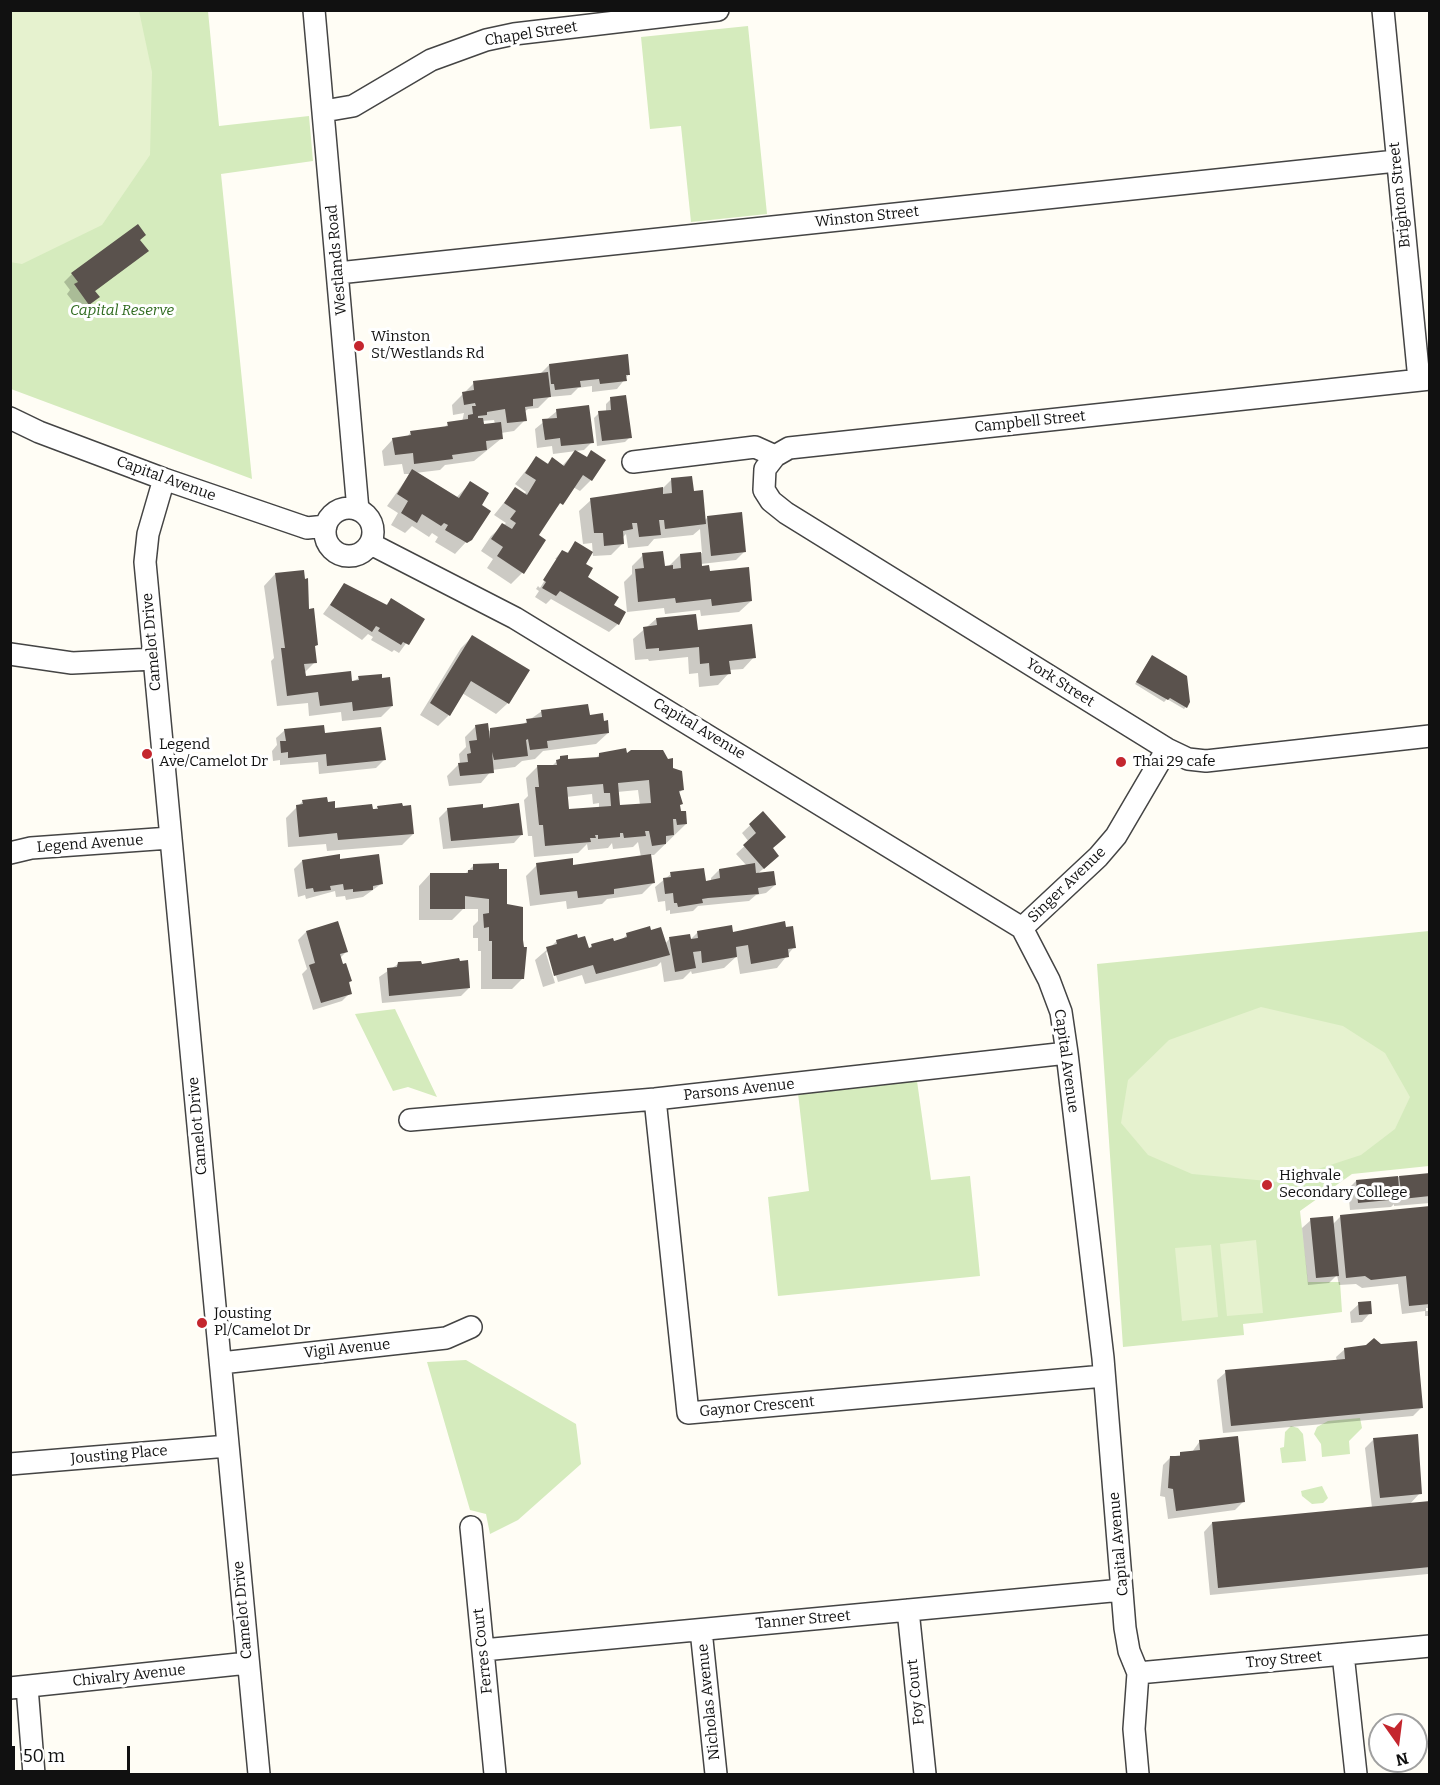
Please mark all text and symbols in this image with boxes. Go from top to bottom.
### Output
street label: Chapel Street [483,18,579,50]
street label: Brighton Street [1385,141,1415,249]
street label: Winston Street [814,203,920,231]
street label: Westlands Road [323,204,351,316]
park label: Capital Reserve [70,302,174,320]
place label: Winston St/Westlands Rd [371,328,484,363]
marker: Winston St/Westlands Rd [352,339,366,353]
street label: Campbell Street [974,407,1086,437]
street label: Capital Avenue [114,453,218,505]
street label: Camelot Drive [139,592,165,692]
street label: York Street [1022,655,1098,711]
street label: Capital Avenue [650,694,748,764]
place label: Legend Ave/Camelot Dr [159,736,268,771]
marker: Legend Ave/Camelot Dr [140,747,154,761]
place label: Thai 29 cafe [1133,753,1215,771]
marker: Thai 29 cafe [1114,755,1128,769]
street label: Legend Avenue [36,831,144,857]
street label: Singer Avenue [1024,843,1110,927]
street label: Capital Avenue [1050,1008,1082,1114]
street label: Parsons Avenue [683,1075,795,1105]
street label: Camelot Drive [185,1076,211,1176]
place label: Highvale Secondary College [1279,1167,1407,1202]
marker: Highvale Secondary College [1260,1178,1274,1192]
place label: Jousting Pl/Camelot Dr [214,1305,310,1340]
marker: Jousting Pl/Camelot Dr [195,1316,209,1330]
street label: Vigil Avenue [303,1336,391,1362]
street label: Gaynor Crescent [699,1393,815,1421]
street label: Jousting Place [70,1442,168,1468]
street label: Capital Avenue [1105,1491,1133,1597]
street label: Camelot Drive [230,1560,256,1660]
street label: Ferres Court [470,1607,496,1695]
street label: Tanner Street [755,1607,851,1633]
street label: Nicholas Avenue [694,1643,724,1761]
street label: Troy Street [1245,1648,1323,1672]
street label: Foy Court [904,1658,928,1726]
street label: Chivalry Avenue [72,1661,186,1691]
north arrow [1368,1713,1428,1773]
scale bar [15,1734,134,1772]
text: 50 m [23,1745,65,1767]
text: N [1394,1748,1410,1770]

